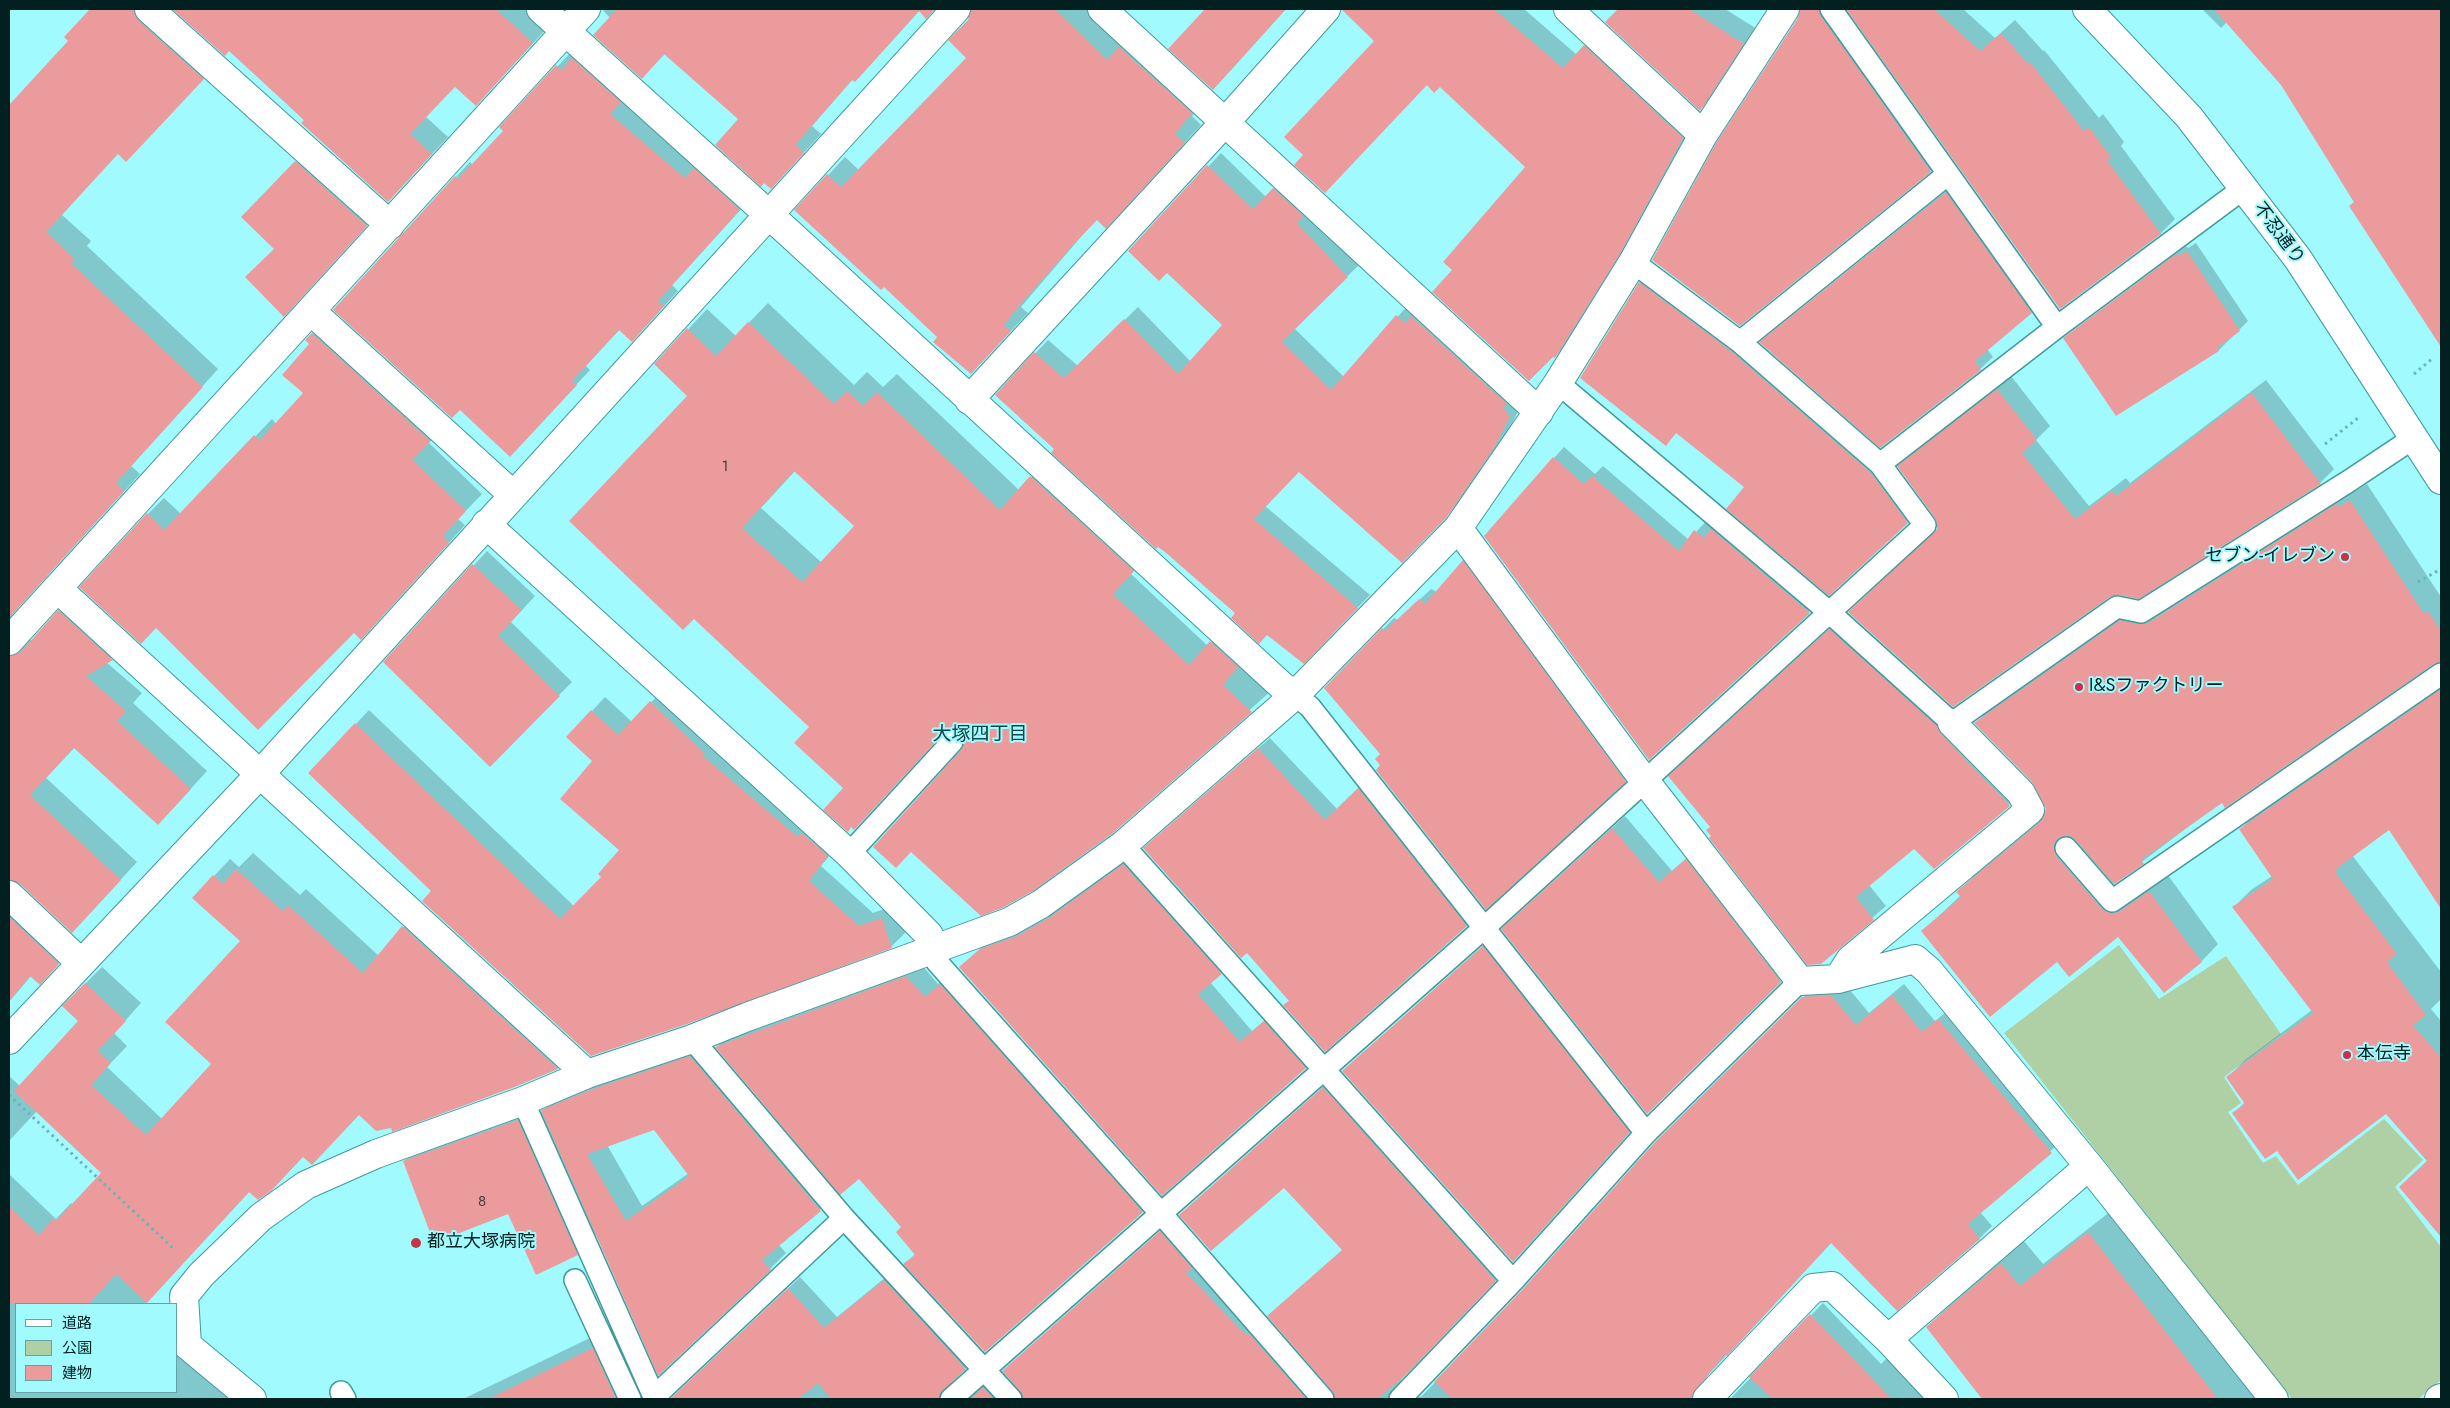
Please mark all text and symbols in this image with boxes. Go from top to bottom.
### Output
street label: 不忍通り [2248,199,2308,269]
house number: 1 [722,458,728,476]
place label: セブン-イレブン [2205,546,2335,568]
marker: セブン-イレブン [2339,551,2351,563]
place label: I&Sファクトリー [2089,676,2223,698]
marker: I&Sファクトリー [2073,681,2085,693]
district label: 大塚四丁目 [933,724,1027,746]
place label: 本伝寺 [2357,1044,2411,1066]
marker: 本伝寺 [2341,1049,2353,1061]
house number: 8 [478,1193,486,1211]
place label: 都立大塚病院 [427,1232,535,1254]
marker: 都立大塚病院 [409,1236,423,1250]
legend [15,1303,178,1393]
text: 道路 [62,1312,92,1334]
text: 公園 [62,1337,92,1359]
text: 建物 [62,1362,92,1384]

